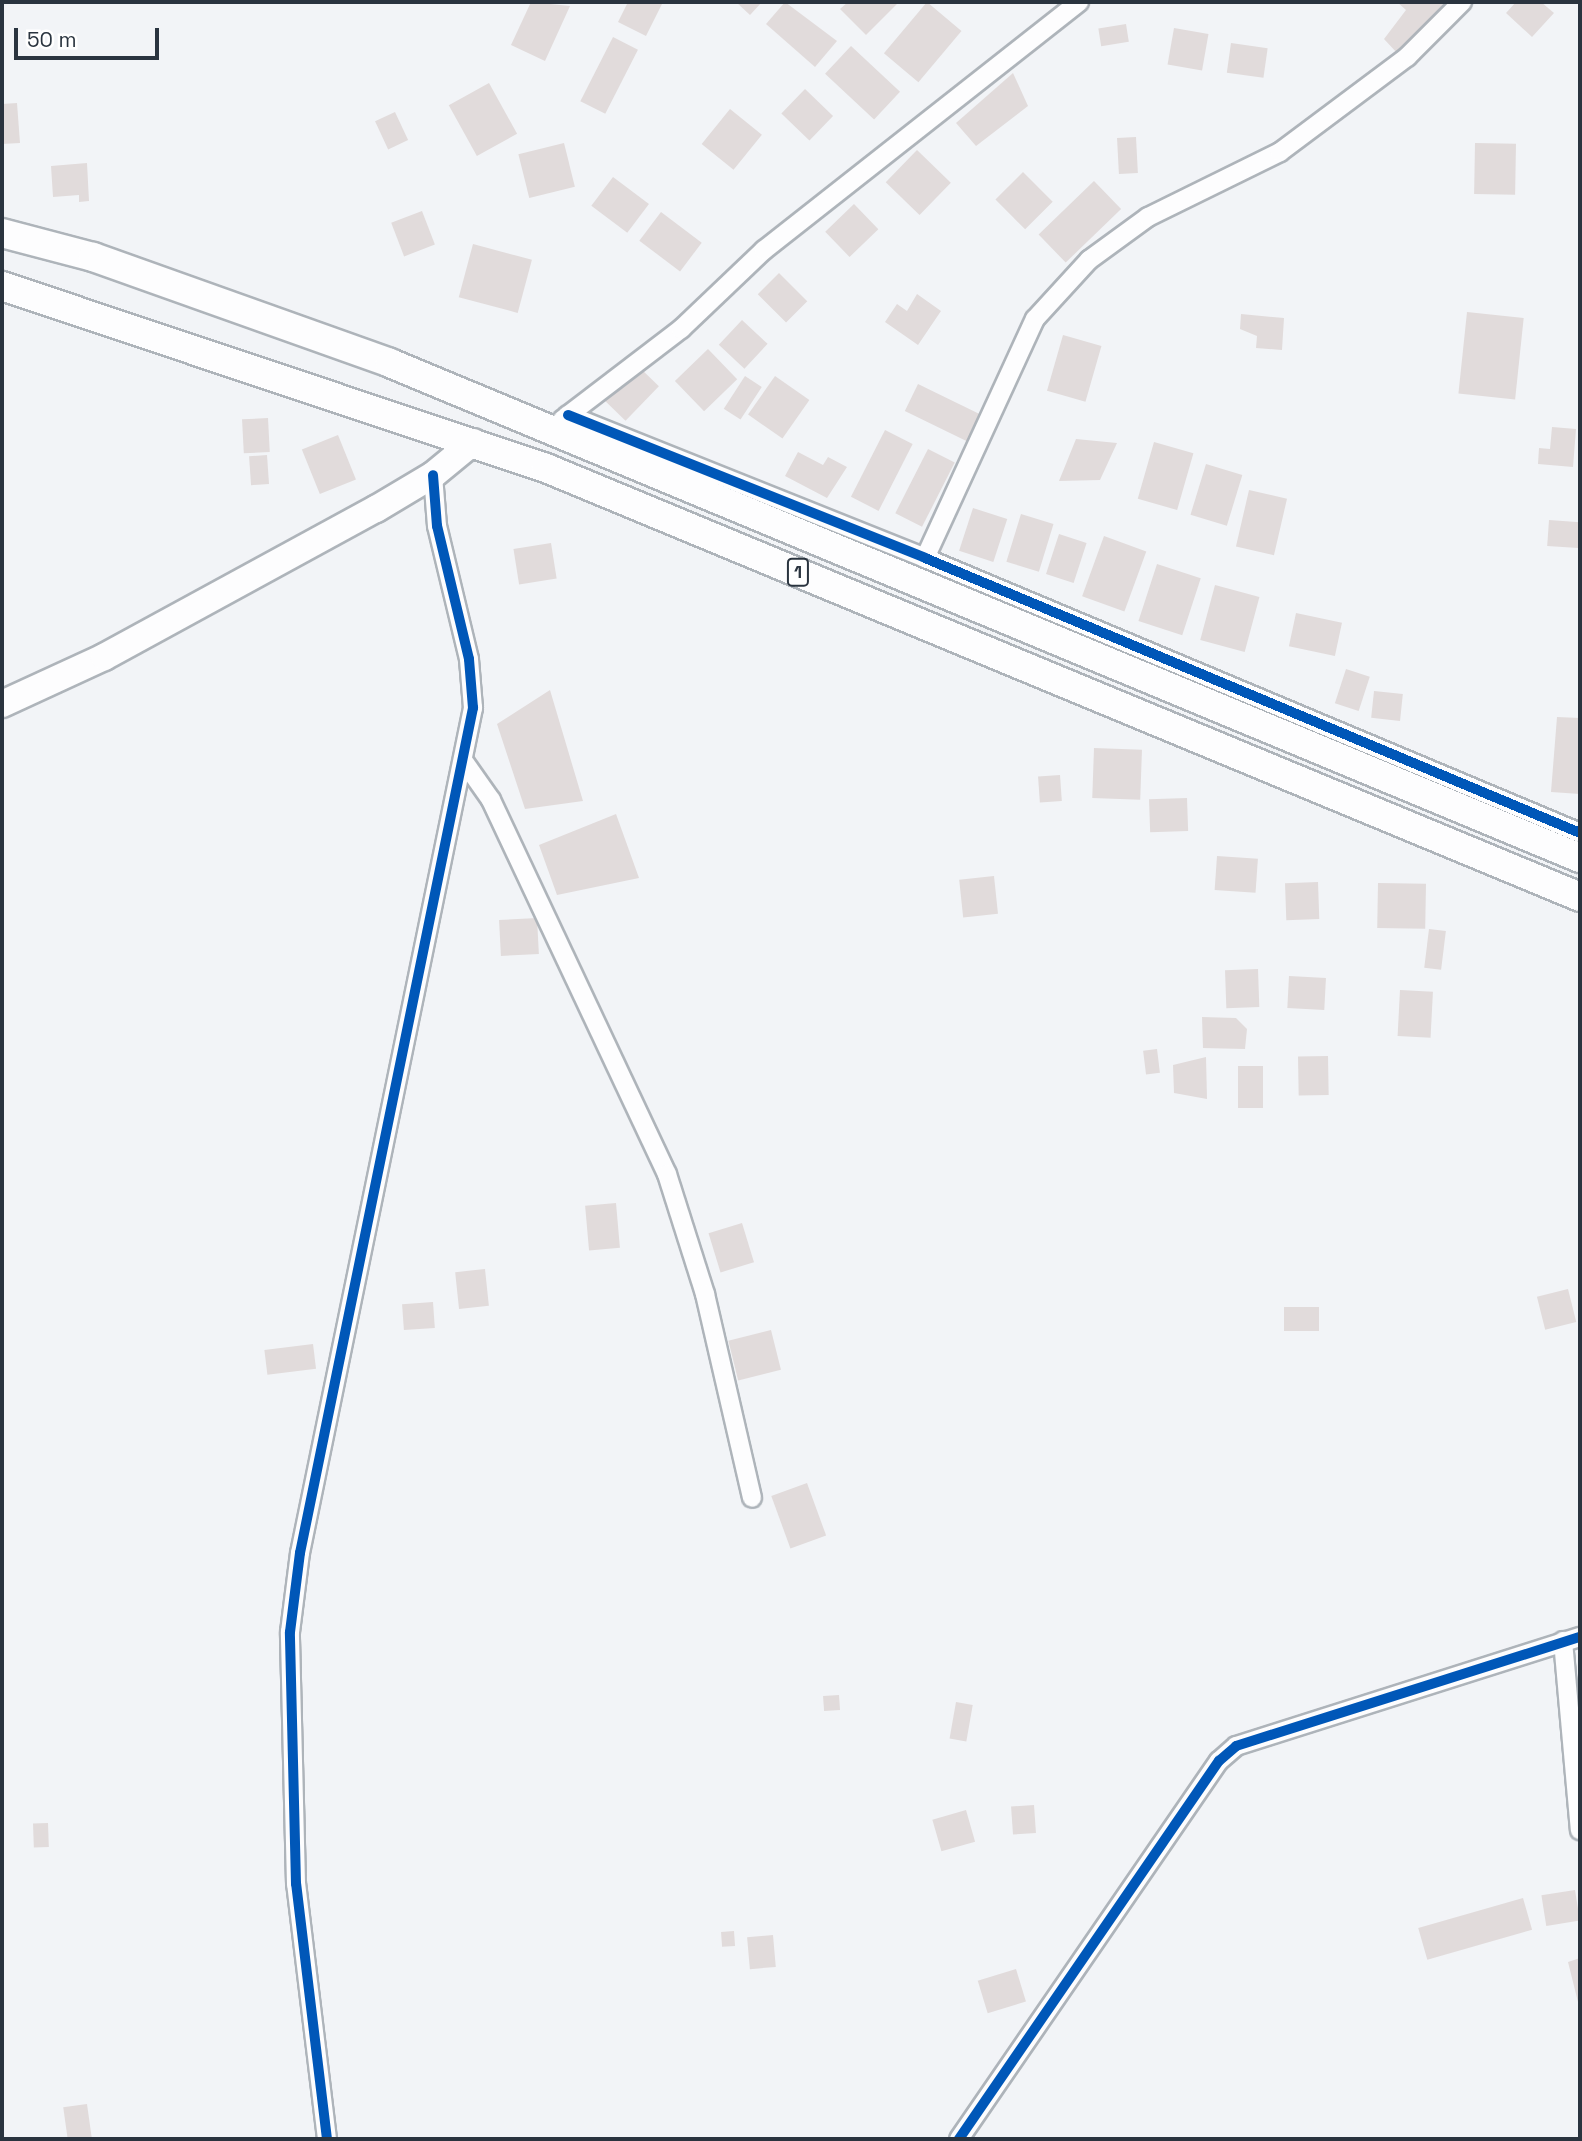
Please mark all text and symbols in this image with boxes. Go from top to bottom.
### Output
scale bar [18,14,163,58]
text: 50 m [27,26,77,53]
road number: 1 [786,558,810,586]

